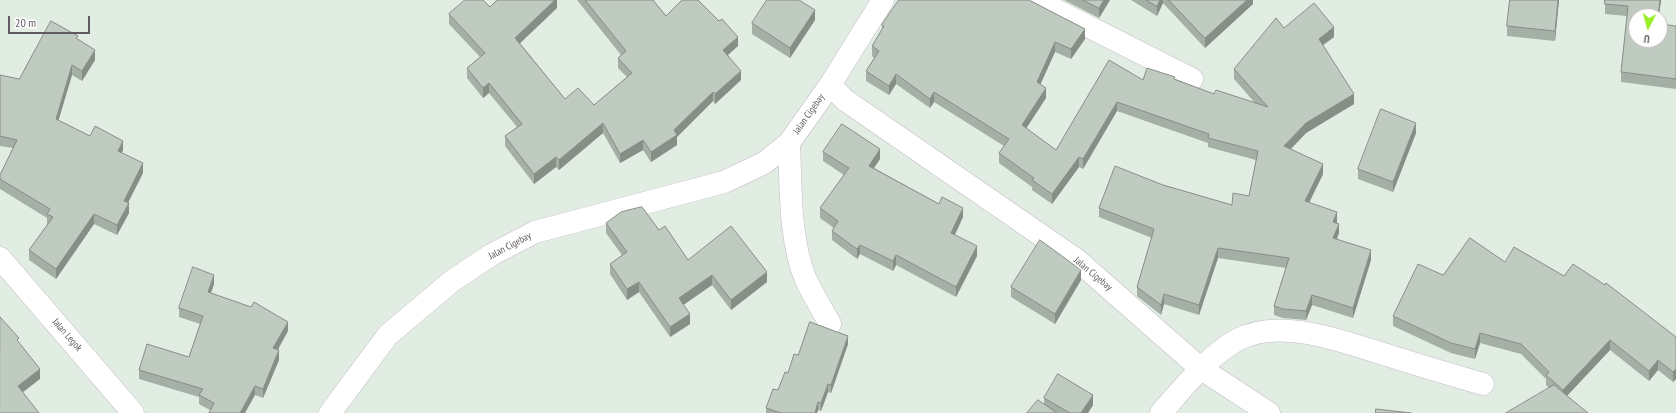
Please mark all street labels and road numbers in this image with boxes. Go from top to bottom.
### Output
street label: Jalan Cigebay [791,91,827,137]
street label: Jalan Cigebay [487,230,533,262]
street label: Jalan Cigebay [1071,254,1115,294]
street label: Jalan Legok [50,316,84,354]

